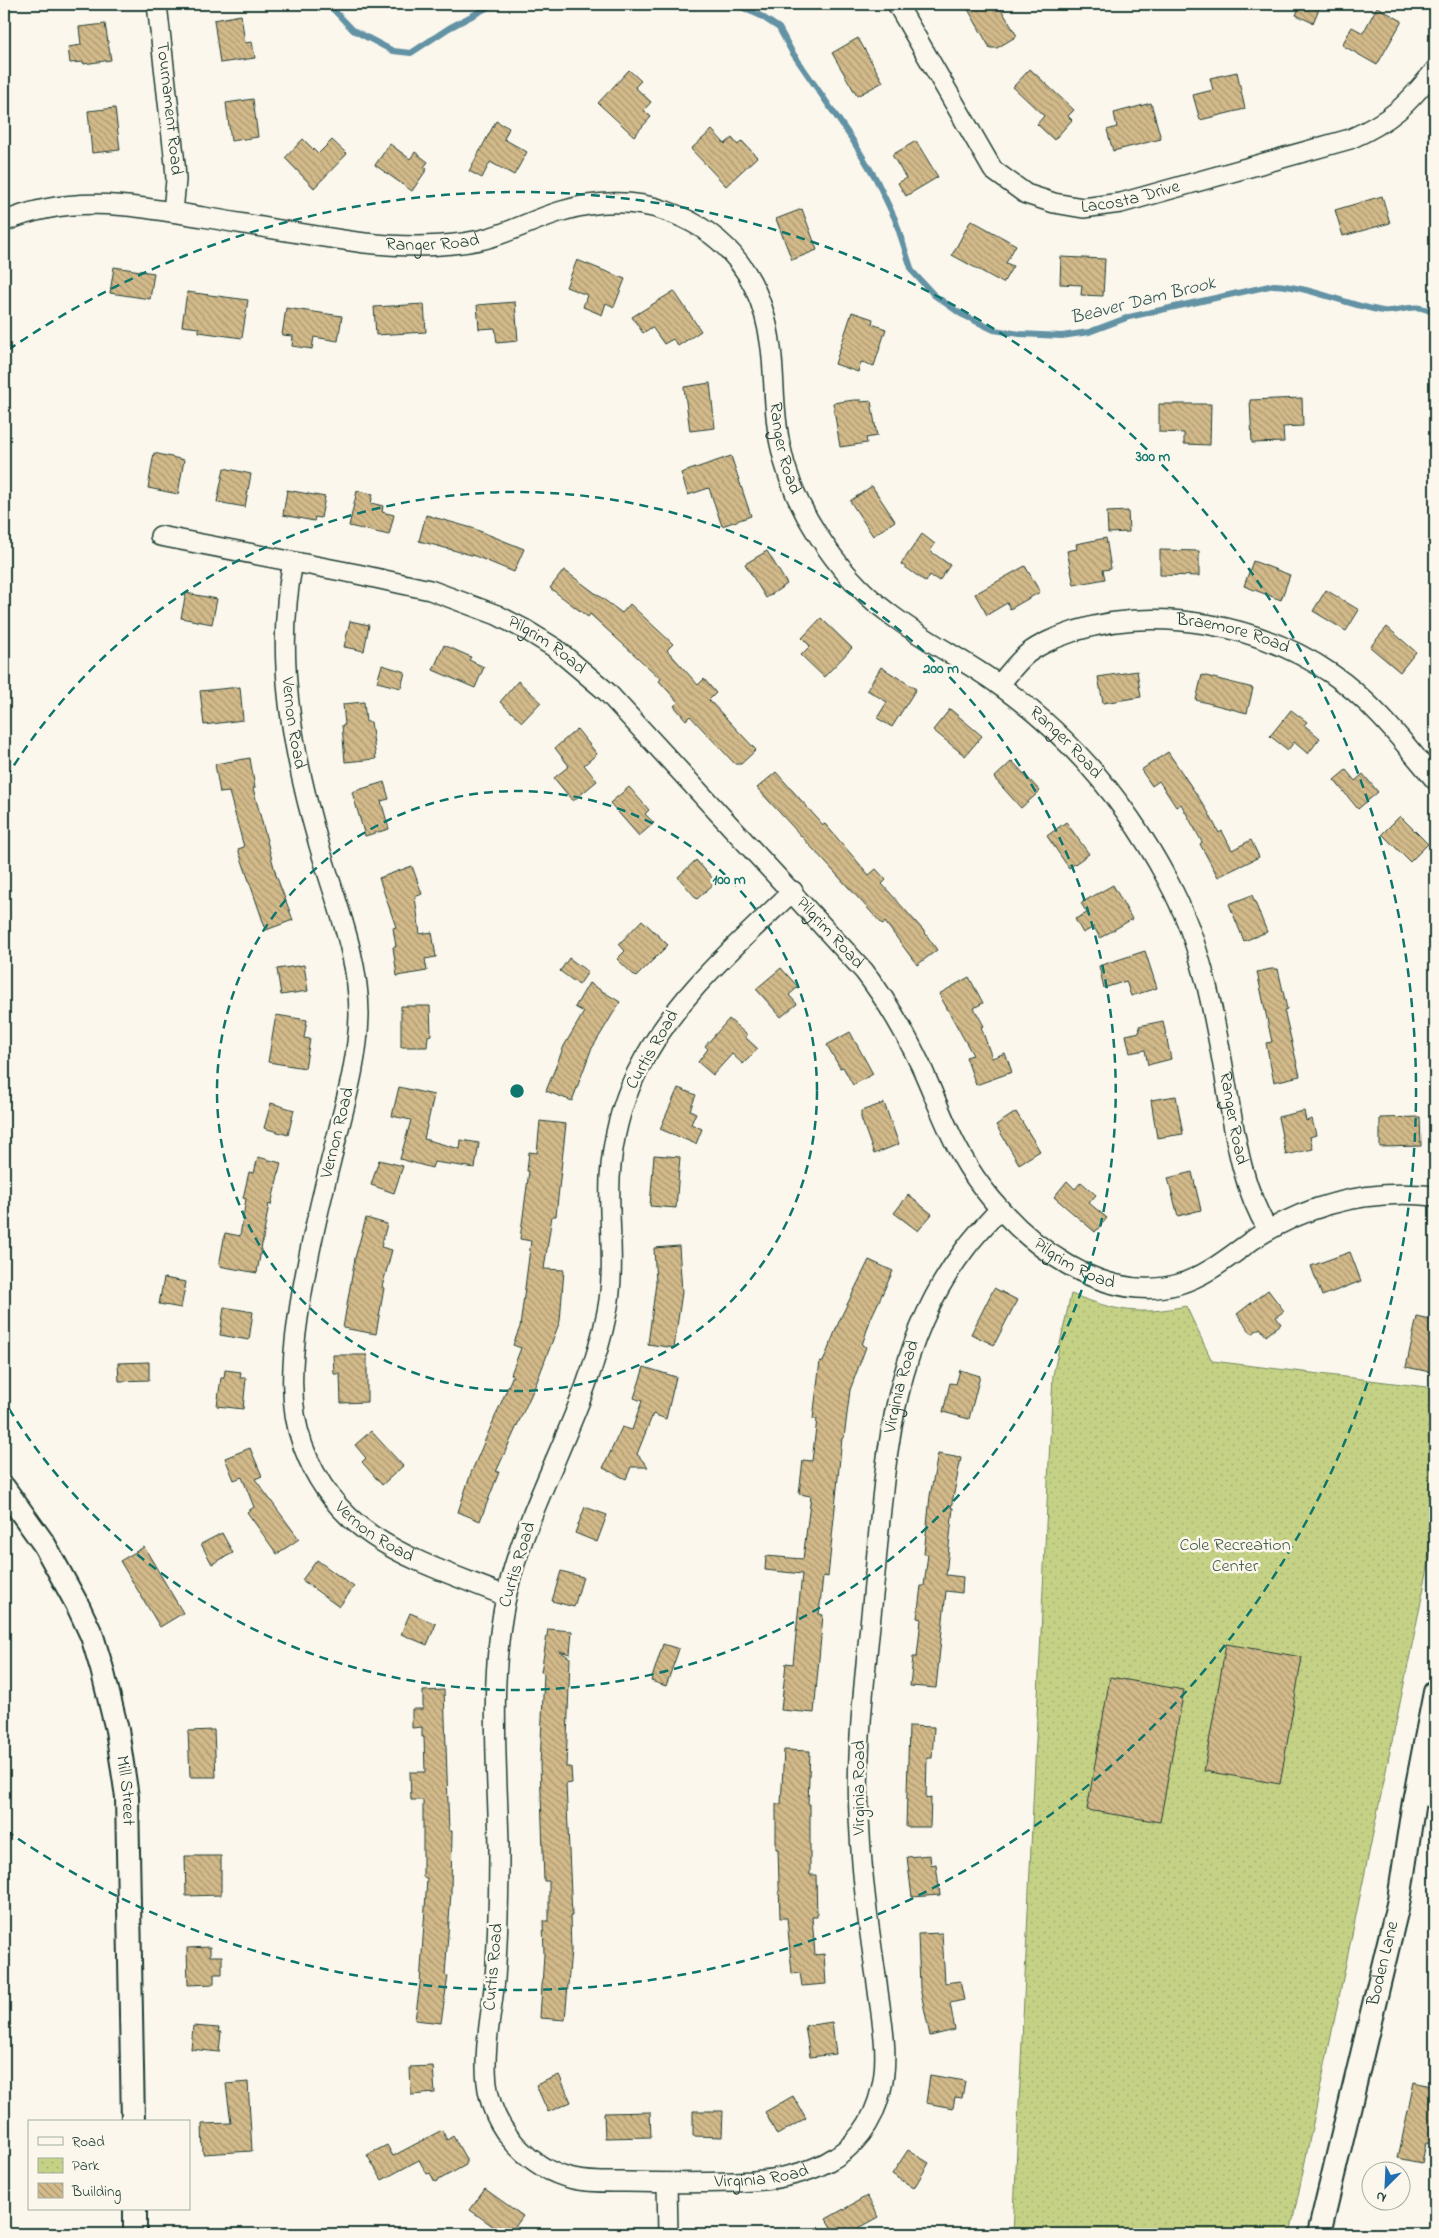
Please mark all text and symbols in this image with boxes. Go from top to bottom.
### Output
street label: Tournament Road [148,40,189,176]
street label: Lacosta Drive [1079,174,1184,221]
street label: Ranger Road [385,227,482,260]
water label: Beaver Dam Brook [1068,270,1219,332]
street label: Ranger Road [762,401,807,498]
text: 300 m [1135,446,1171,468]
street label: Braemore Road [1174,607,1294,661]
street label: Pilgrim Road [503,609,591,681]
text: 200 m [922,658,959,680]
street label: Vernon Road [273,675,313,772]
street label: Ranger Road [1023,700,1108,785]
text: 100 m [712,869,746,891]
street label: Pilgrim Road [789,891,870,975]
street label: Curtis Road [620,1005,686,1095]
street label: Ranger Road [1211,1070,1254,1167]
centre of rings [508,1082,526,1100]
street label: Vernon Road [314,1085,362,1182]
street label: Pilgrim Road [1027,1232,1118,1297]
street label: Virginia Road [878,1337,927,1436]
street label: Vernon Road [327,1495,418,1570]
street label: Curtis Road [493,1519,543,1611]
park label: Cole Recreation Center [1179,1533,1291,1580]
street label: Virginia Road [847,1740,874,1837]
street label: Mill Street [108,1754,141,1826]
street label: Boden Lane [1361,1918,1407,2010]
street label: Curtis Road [477,1922,511,2012]
legend [28,2120,190,2210]
text: Road [72,2131,105,2153]
text: Park [72,2155,100,2177]
street label: Virginia Road [713,2158,812,2196]
north arrow [1362,2160,1412,2210]
text: Building [71,2181,121,2204]
text: N [1373,2185,1390,2208]

